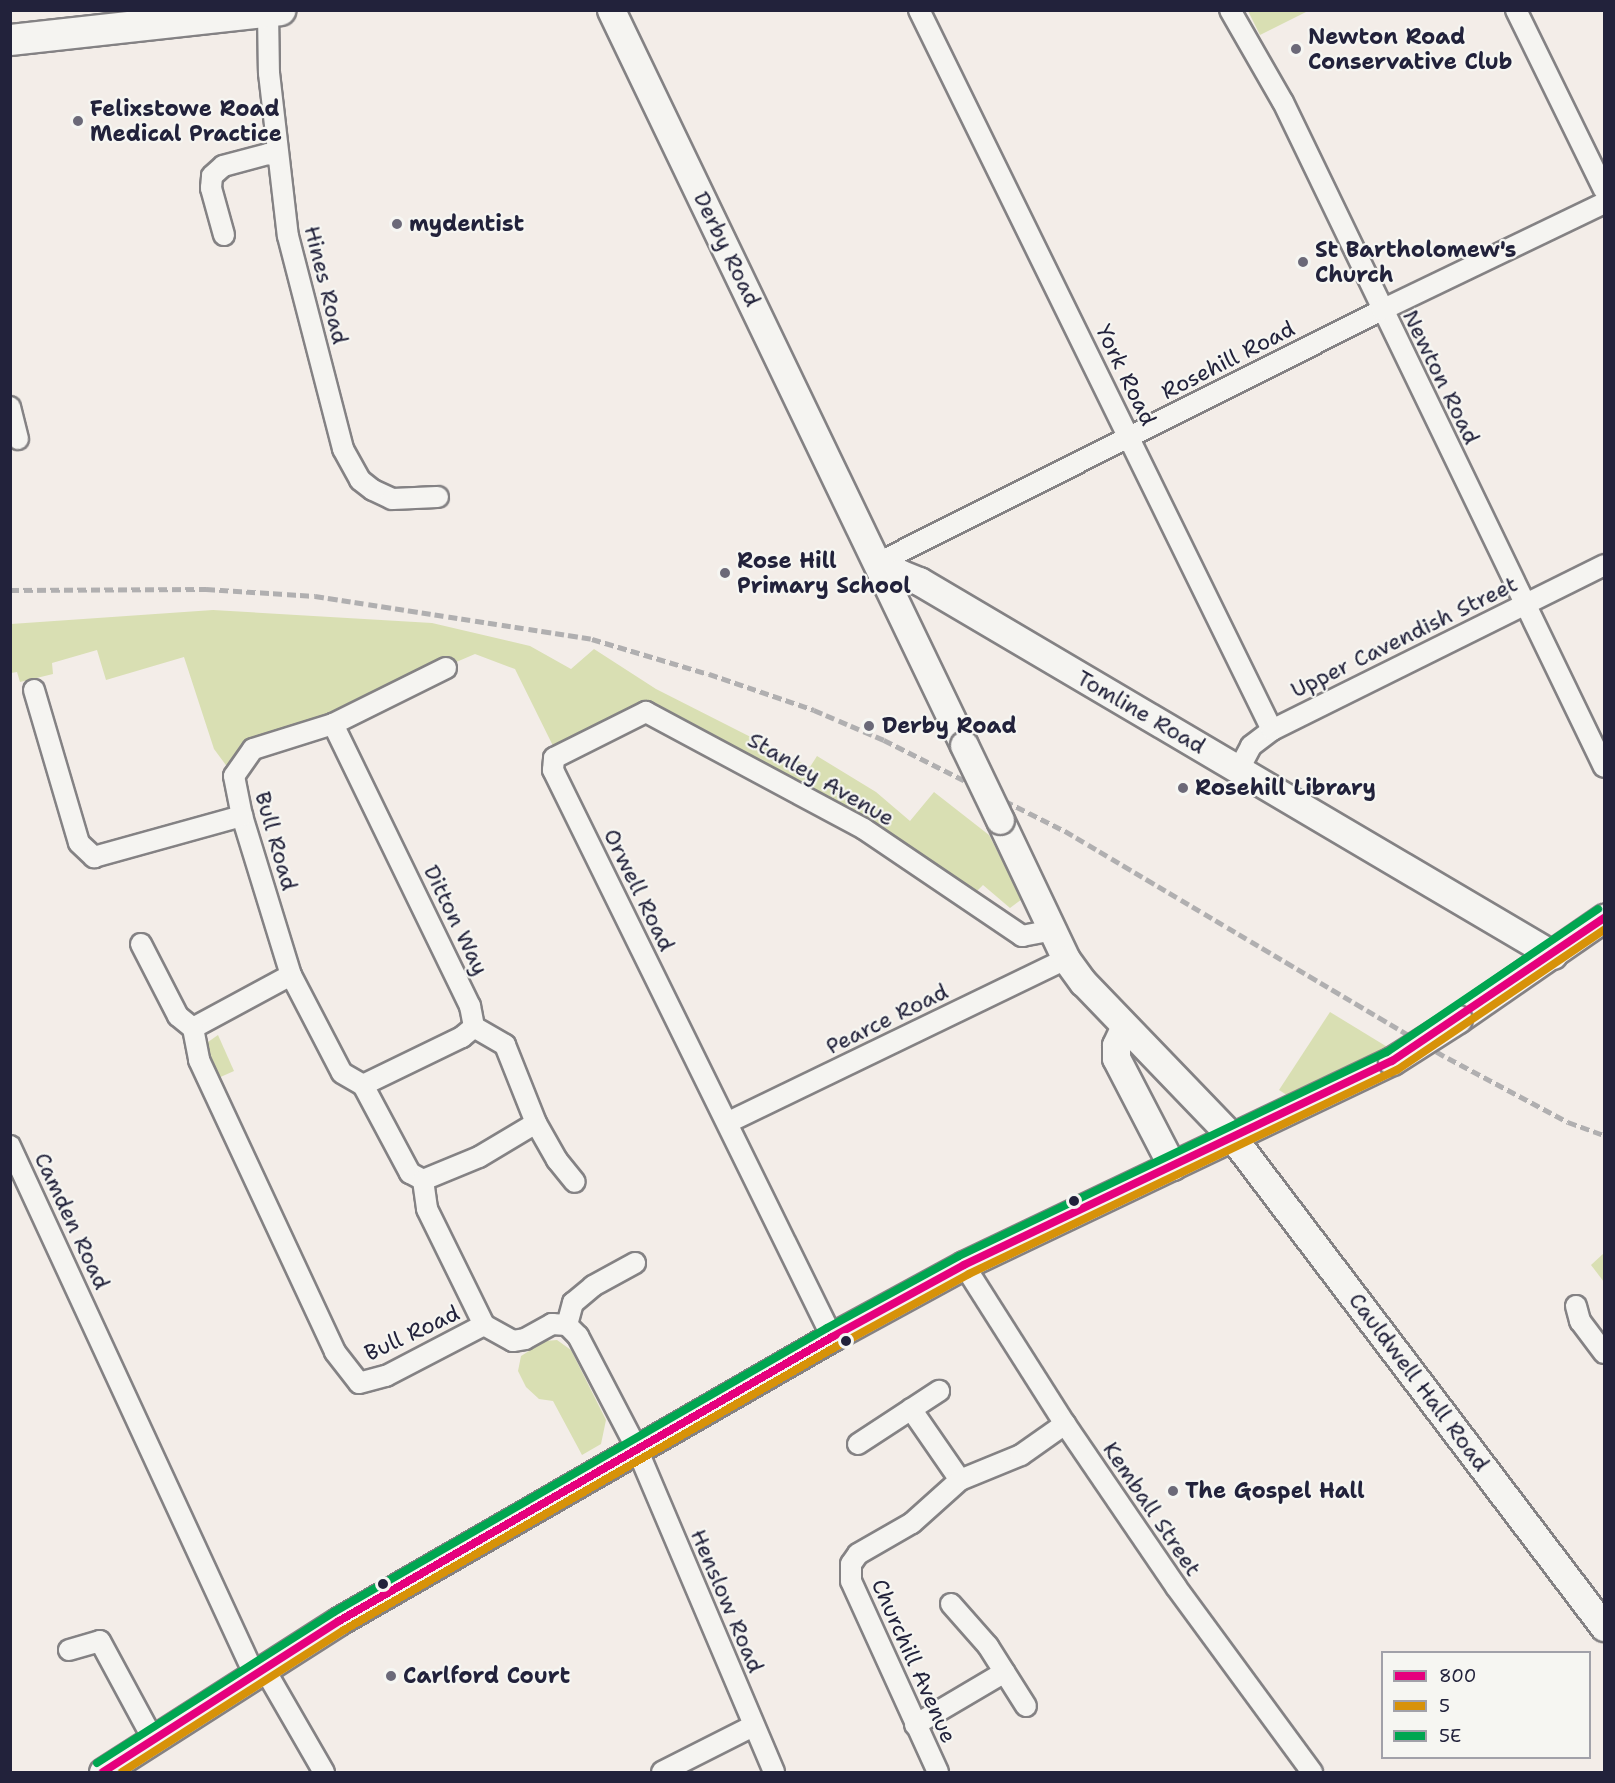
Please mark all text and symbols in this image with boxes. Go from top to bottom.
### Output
place label: Newton Road Conservative Club [1308,23,1512,74]
marker: Newton Road Conservative Club [1289,42,1303,56]
place label: Felixstowe Road Medical Practice [90,95,282,146]
marker: Felixstowe Road Medical Practice [71,114,85,128]
street label: Derby Road [688,187,766,311]
place label: mydentist [409,211,524,237]
marker: mydentist [390,217,404,231]
street label: Hines Road [299,223,353,347]
place label: St Bartholomew's Church [1315,236,1516,288]
marker: St Bartholomew's Church [1296,255,1310,269]
street label: Newton Road [1397,306,1485,448]
street label: Rosehill Road [1157,315,1299,405]
street label: York Road [1090,320,1162,430]
place label: Rose Hill Primary School [737,547,911,598]
marker: Rose Hill Primary School [718,566,732,580]
street label: Upper Cavendish Street [1286,571,1522,703]
street label: Tomline Road [1072,665,1210,759]
place label: Derby Road [882,713,1017,739]
marker: Derby Road [860,717,878,735]
street label: Stanley Avenue [743,726,899,832]
place label: Rosehill Library [1195,775,1376,801]
marker: Rosehill Library [1176,781,1190,795]
street label: Bull Road [249,788,303,894]
street label: Orwell Road [598,824,680,956]
street label: Ditton Way [418,861,494,979]
street label: Pearce Road [822,978,952,1060]
street label: Camden Road [29,1148,115,1294]
unlabelled marker [1068,1195,1080,1207]
street label: Cauldwell Hall Road [1343,1287,1495,1477]
street label: Bull Road [360,1300,464,1366]
unlabelled marker [840,1335,852,1347]
street label: Kemball Street [1097,1437,1207,1581]
place label: The Gospel Hall [1185,1478,1365,1504]
marker: The Gospel Hall [1166,1484,1180,1498]
street label: Henslow Road [685,1525,769,1677]
street label: Churchill Avenue [866,1575,962,1747]
unlabelled marker [377,1578,389,1590]
legend [1381,1651,1591,1759]
place label: Carlford Court [403,1663,570,1689]
text: 800 [1439,1664,1476,1688]
marker: Carlford Court [384,1669,398,1683]
text: 5 [1439,1694,1450,1718]
text: 5E [1439,1724,1461,1748]

